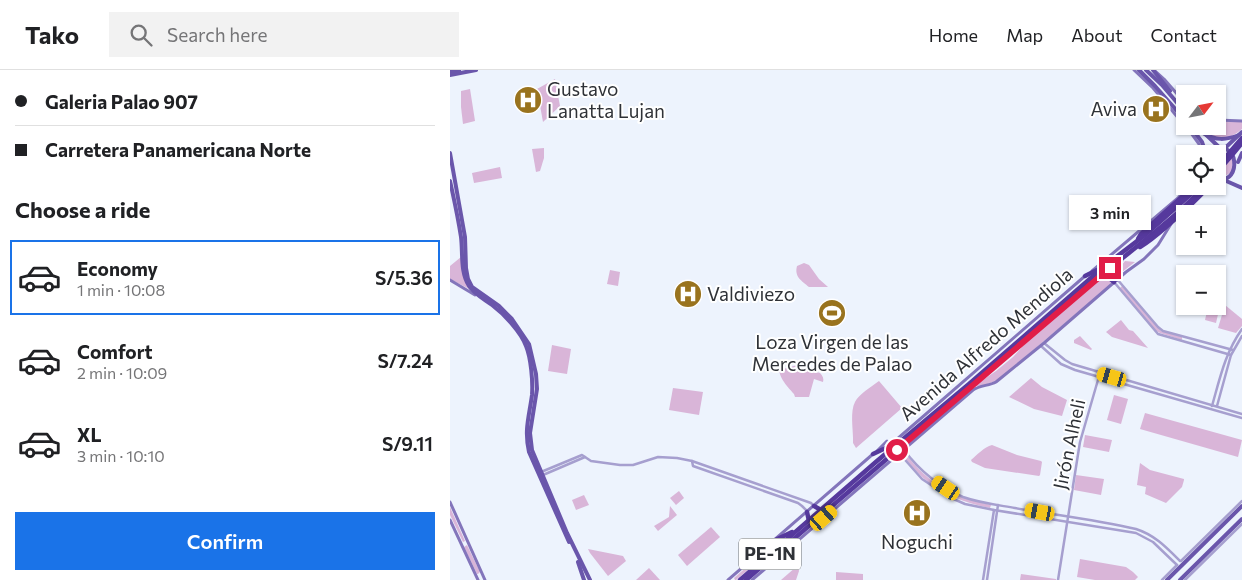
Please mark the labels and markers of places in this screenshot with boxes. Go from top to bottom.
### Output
place label: Gustavo Lanatta Lujan [547,77,665,122]
hospital icon: Gustavo Lanatta Lujan [513,85,543,115]
hospital icon: Aviva [1141,94,1171,124]
place label: Aviva [1090,97,1137,120]
hospital icon: Valdiviezo [673,279,703,309]
place label: Valdiviezo [707,282,795,305]
sports icon: Loza Virgen de las Mercedes de Palao [817,298,847,328]
place label: Loza Virgen de las Mercedes de Palao [752,330,912,375]
hospital icon: Noguchi [902,498,932,528]
place label: Noguchi [881,530,953,553]

